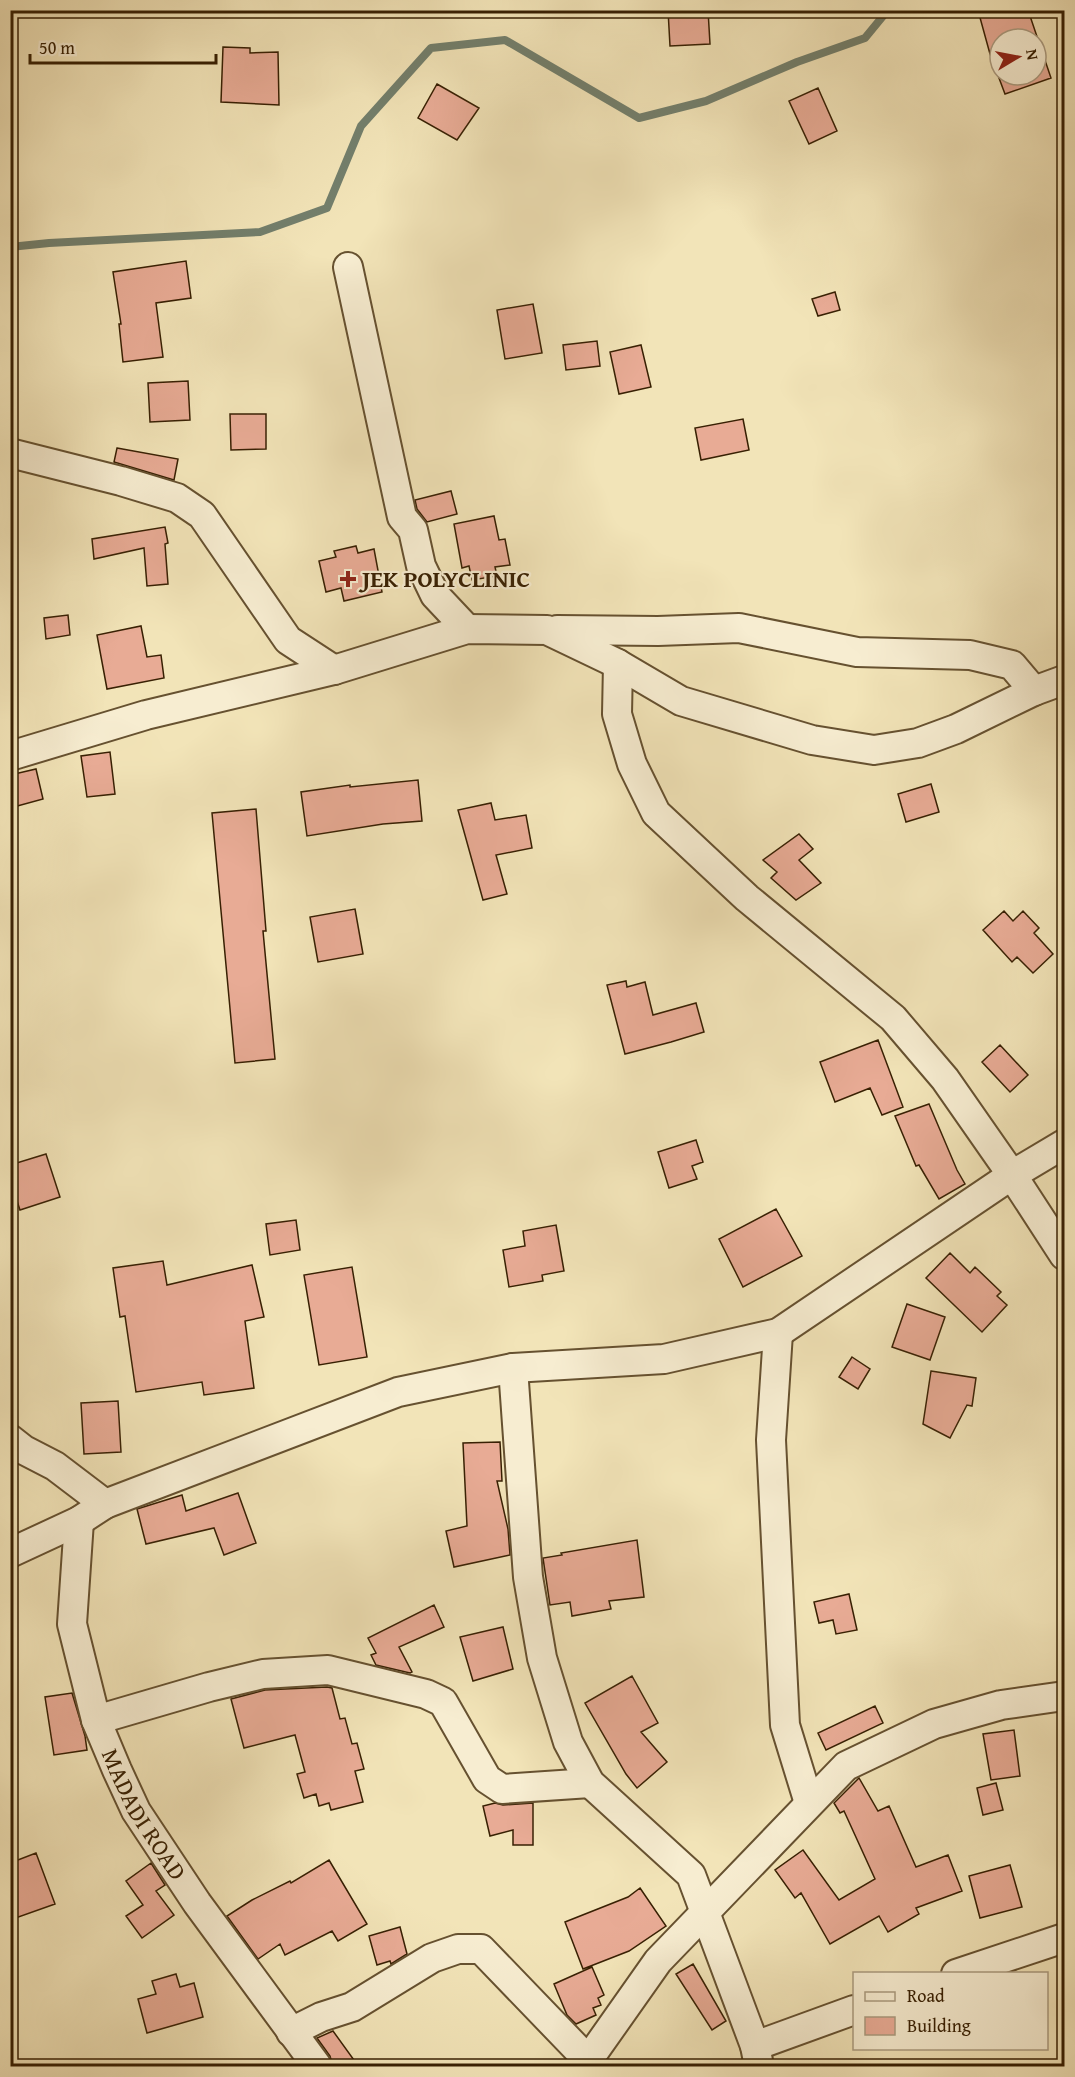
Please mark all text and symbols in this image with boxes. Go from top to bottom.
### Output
scale bar [30,27,216,65]
north arrow [988,27,1048,87]
text: 50 m [39,34,75,61]
text: N [1020,47,1046,62]
place label: JEK POLYCLINIC [358,561,530,596]
marker: JEK POLYCLINIC [339,570,357,588]
street label: MADADI ROAD [93,1743,195,1887]
legend [853,1972,1048,2050]
text: Road [907,1982,945,2009]
text: Building [907,2012,971,2039]

